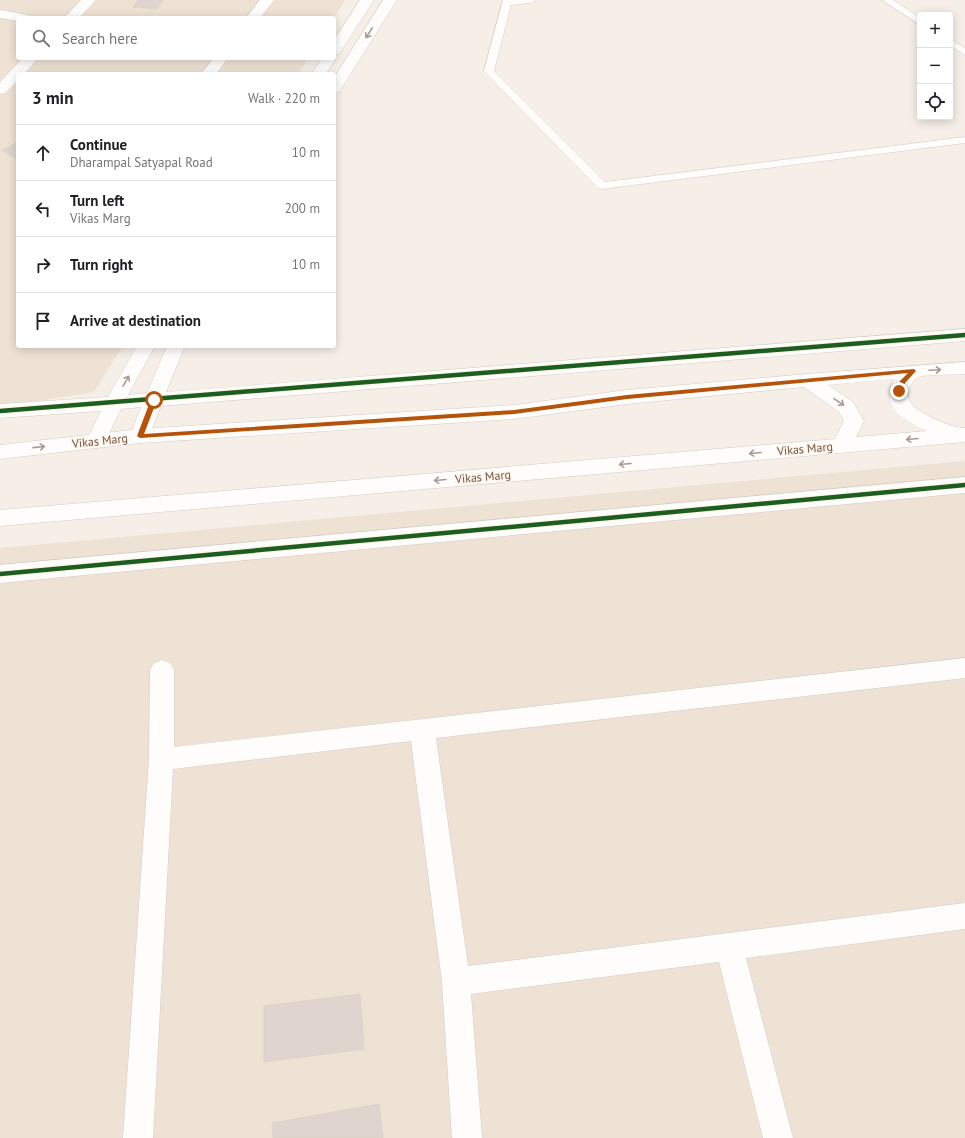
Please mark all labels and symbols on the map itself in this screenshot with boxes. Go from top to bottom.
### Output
one-way arrow [365,27,373,38]
one-way arrow [928,366,941,373]
one-way arrow [123,375,131,387]
route end [890,382,908,400]
route start [145,391,163,409]
one-way arrow [833,398,844,406]
street label: Vikas Marg [70,430,129,451]
one-way arrow [906,436,919,443]
street label: Vikas Marg [775,439,833,458]
one-way arrow [32,444,45,451]
one-way arrow [749,450,762,457]
one-way arrow [619,461,632,468]
street label: Vikas Marg [453,467,511,486]
one-way arrow [434,477,447,484]

